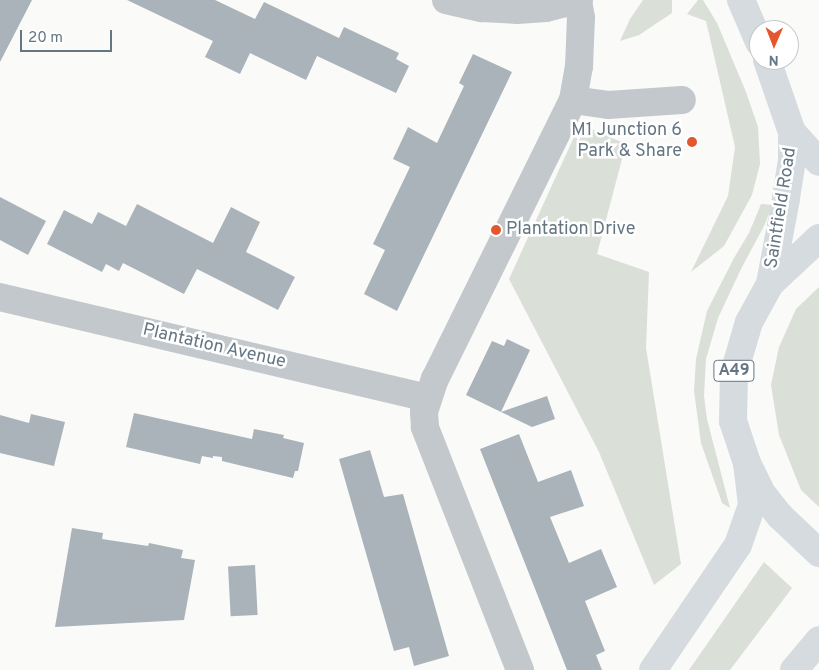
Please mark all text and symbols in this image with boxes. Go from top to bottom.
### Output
scale bar [22,20,115,52]
north arrow [749,20,799,70]
text: 20 m [28,29,63,48]
text: N [769,51,779,68]
place label: M1 Junction 6 Park & Share [571,121,682,163]
marker: M1 Junction 6 Park & Share [686,136,698,148]
street label: Saintfield Road [762,146,802,270]
place label: Plantation Drive [506,219,635,241]
marker: Plantation Drive [490,224,502,236]
street label: Plantation Avenue [140,320,288,374]
road number: A49 [713,358,755,384]

